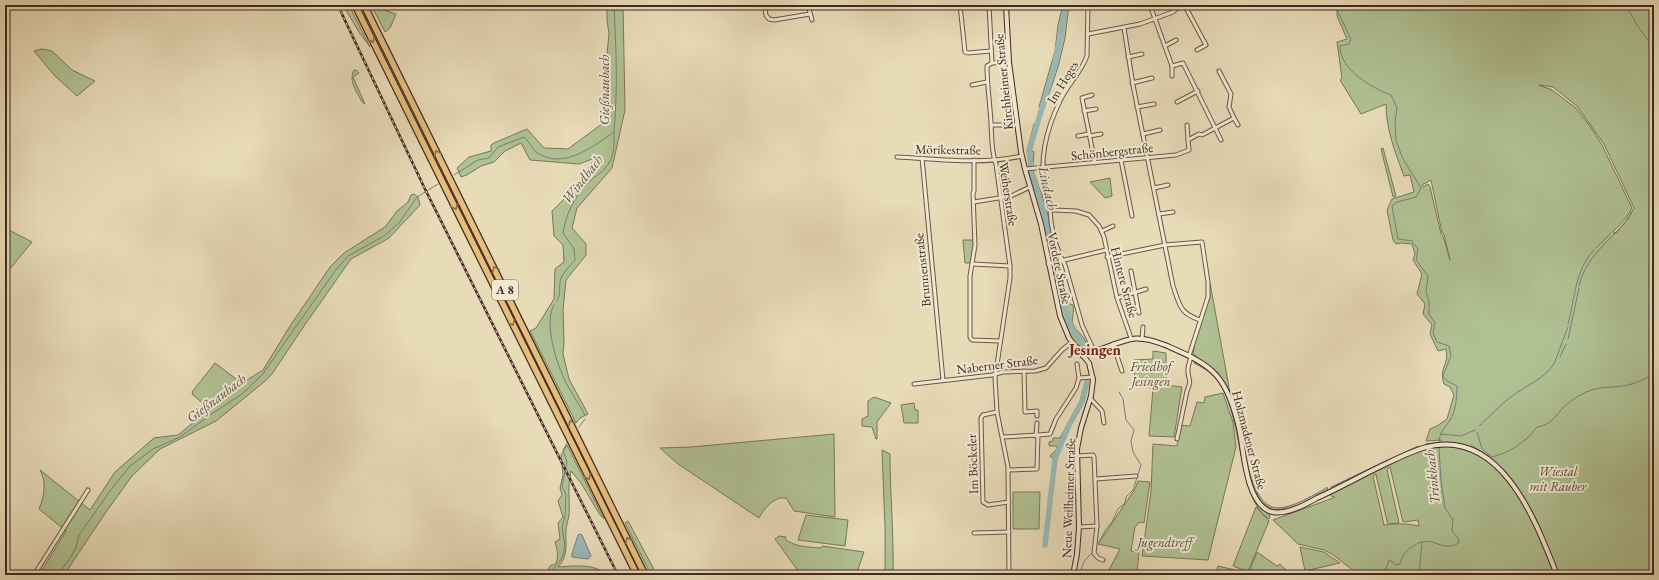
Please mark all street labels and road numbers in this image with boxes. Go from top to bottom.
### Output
street label: Kirchheimer Straße [990,33,1017,131]
street label: Im Heges [1043,57,1082,107]
street label: Schönbergstraße [1070,139,1154,164]
street label: Mörikestraße [915,140,981,159]
street label: Weiherstraße [995,161,1022,227]
street label: Vordere Straße [1044,231,1075,306]
street label: Brunnenstraße [910,232,935,308]
street label: Hintere Straße [1107,245,1142,320]
road number: A 8 [492,280,518,300]
street label: Naberner Straße [955,351,1039,378]
street label: Holzmadener Straße [1228,389,1271,492]
street label: Im Böckeler [963,433,982,494]
street label: Neue Weilheimer Straße [1058,438,1079,558]

